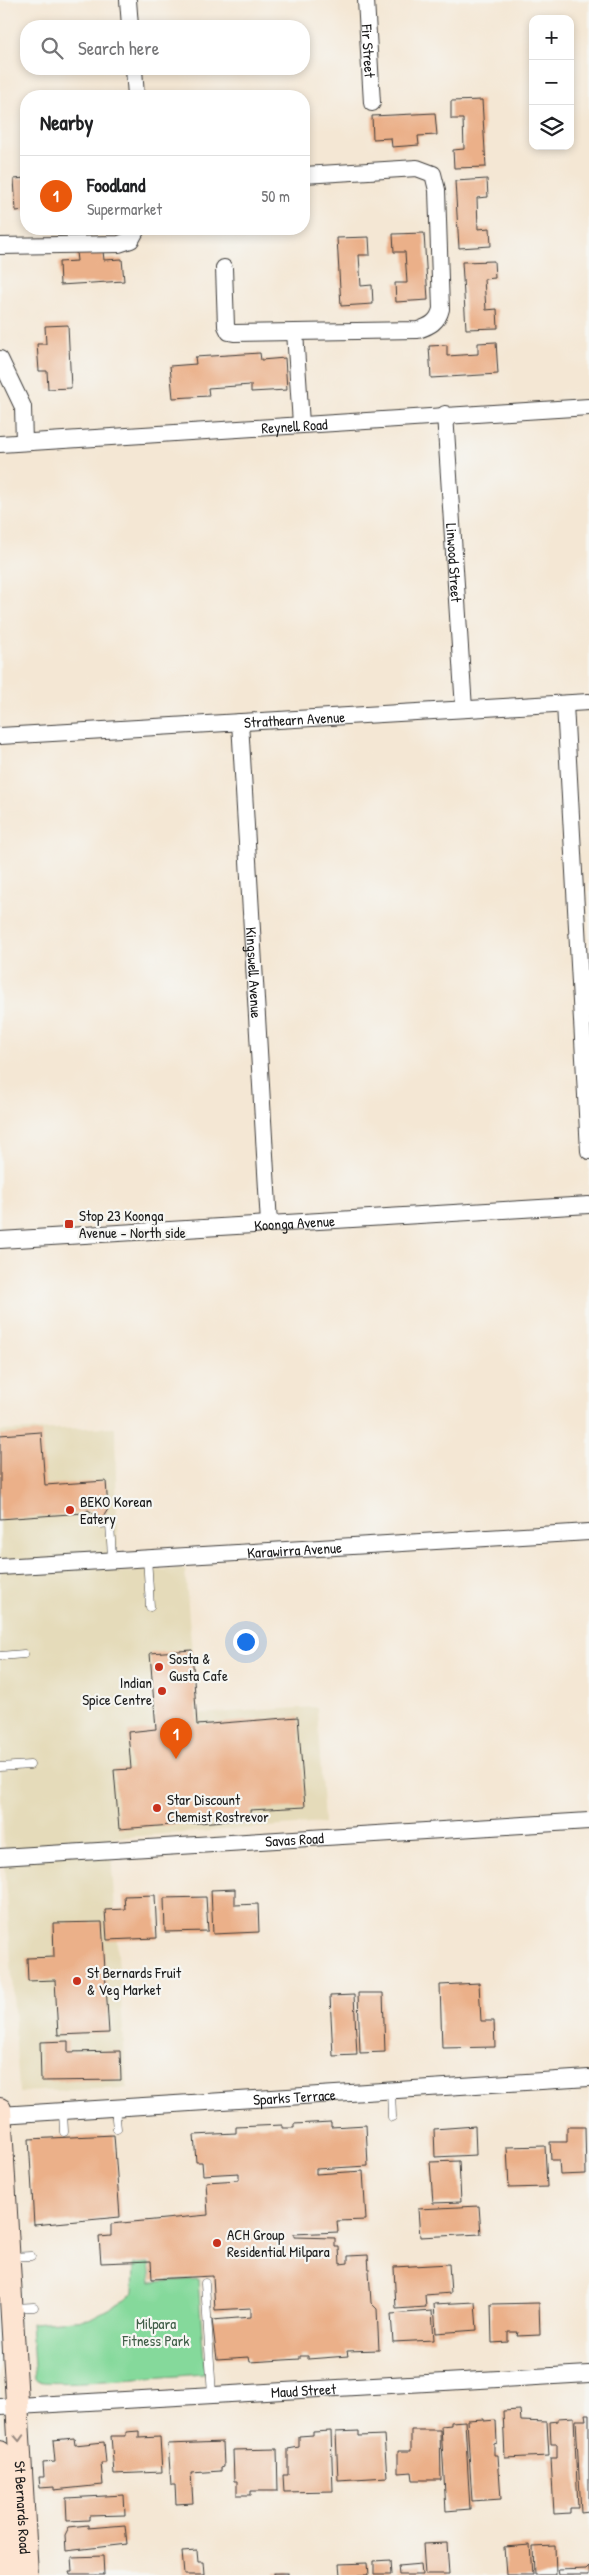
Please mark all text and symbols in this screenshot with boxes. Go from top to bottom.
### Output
map controls [529,15,574,150]
button: + [529,15,574,60]
search box [20,20,310,75]
street label: Fir Street [357,23,381,79]
icon: search [38,34,66,62]
text: Search here [78,35,159,61]
button: − [529,60,574,105]
button: layers [529,105,574,150]
text: Nearby [40,108,93,137]
text: Foodland [87,172,145,198]
text: 1 [53,185,59,207]
text: 50 m [262,185,290,207]
text: Supermarket [87,198,162,220]
street label: Reynell Road [261,413,328,438]
street label: Linwood Street [442,523,468,604]
street label: Strathearn Avenue [243,706,346,732]
street label: Kingswell Avenue [241,926,268,1019]
place label: Stop 23 Koonga Avenue - North side [79,1205,186,1243]
street label: Koonga Avenue [253,1210,335,1235]
marker: Stop 23 Koonga Avenue - North side [63,1218,75,1230]
place label: BEKO Korean Eatery [80,1491,152,1529]
marker: BEKO Korean Eatery [64,1504,76,1516]
street label: Karawirra Avenue [247,1536,342,1563]
your location [233,1629,259,1655]
place label: Sosta & Gusta Cafe [169,1648,228,1686]
marker: Sosta & Gusta Cafe [153,1661,165,1673]
place label: Indian Spice Centre [82,1672,152,1710]
marker: Indian Spice Centre [156,1685,168,1697]
pin: 1 [160,1718,192,1759]
place label: Star Discount Chemist Rostrevor [167,1789,269,1827]
marker: Star Discount Chemist Rostrevor [151,1802,163,1814]
street label: Savas Road [265,1827,324,1851]
place label: St Bernards Fruit & Veg Market [87,1962,182,2000]
marker: St Bernards Fruit & Veg Market [71,1975,83,1987]
street label: Sparks Terrace [252,2083,336,2110]
place label: ACH Group Residential Milpara [227,2224,330,2262]
marker: ACH Group Residential Milpara [211,2237,223,2249]
park label: Milpara Fitness Park [122,2313,190,2351]
street label: Maud Street [270,2378,337,2402]
one-way arrow [14,2434,25,2442]
street label: St Bernards Road [10,2460,36,2555]

